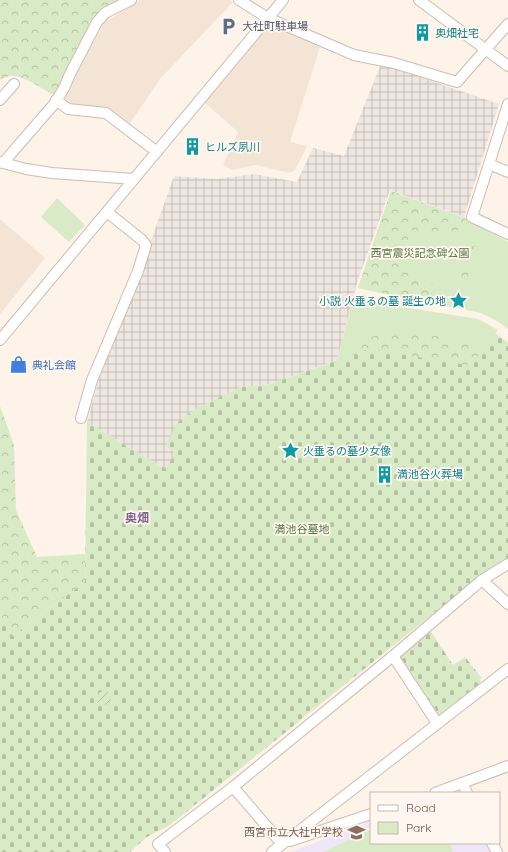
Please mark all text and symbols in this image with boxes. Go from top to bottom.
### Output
parking icon: 大社町駐車場 [219,16,239,36]
place label: 大社町駐車場 [242,19,308,33]
building icon: 奥畑社宅 [412,23,432,43]
place label: 奥畑社宅 [435,26,479,40]
building icon: ヒルズ夙川 [182,137,202,157]
place label: ヒルズ夙川 [205,140,260,154]
park label: 西宮震災記念碑公園 [371,246,470,260]
place icon: 小説 火垂るの墓 誕生の地 [449,291,469,311]
place label: 小説 火垂るの墓 誕生の地 [319,294,446,308]
shop icon: 典礼会館 [9,355,29,375]
place label: 典礼会館 [32,358,76,372]
place icon: 火垂るの墓少女像 [280,441,300,461]
place label: 火垂るの墓少女像 [303,444,391,458]
building icon: 満池谷火葬場 [374,464,394,484]
place label: 満池谷火葬場 [397,467,463,481]
district label: 奥畑 [125,510,149,525]
park label: 満池谷墓地 [275,522,330,536]
legend [370,792,500,844]
text: Road [406,800,436,815]
text: Park [406,820,431,835]
school or university icon: 西宮市立大社中学校 [346,822,366,842]
place label: 西宮市立大社中学校 [244,825,343,839]

